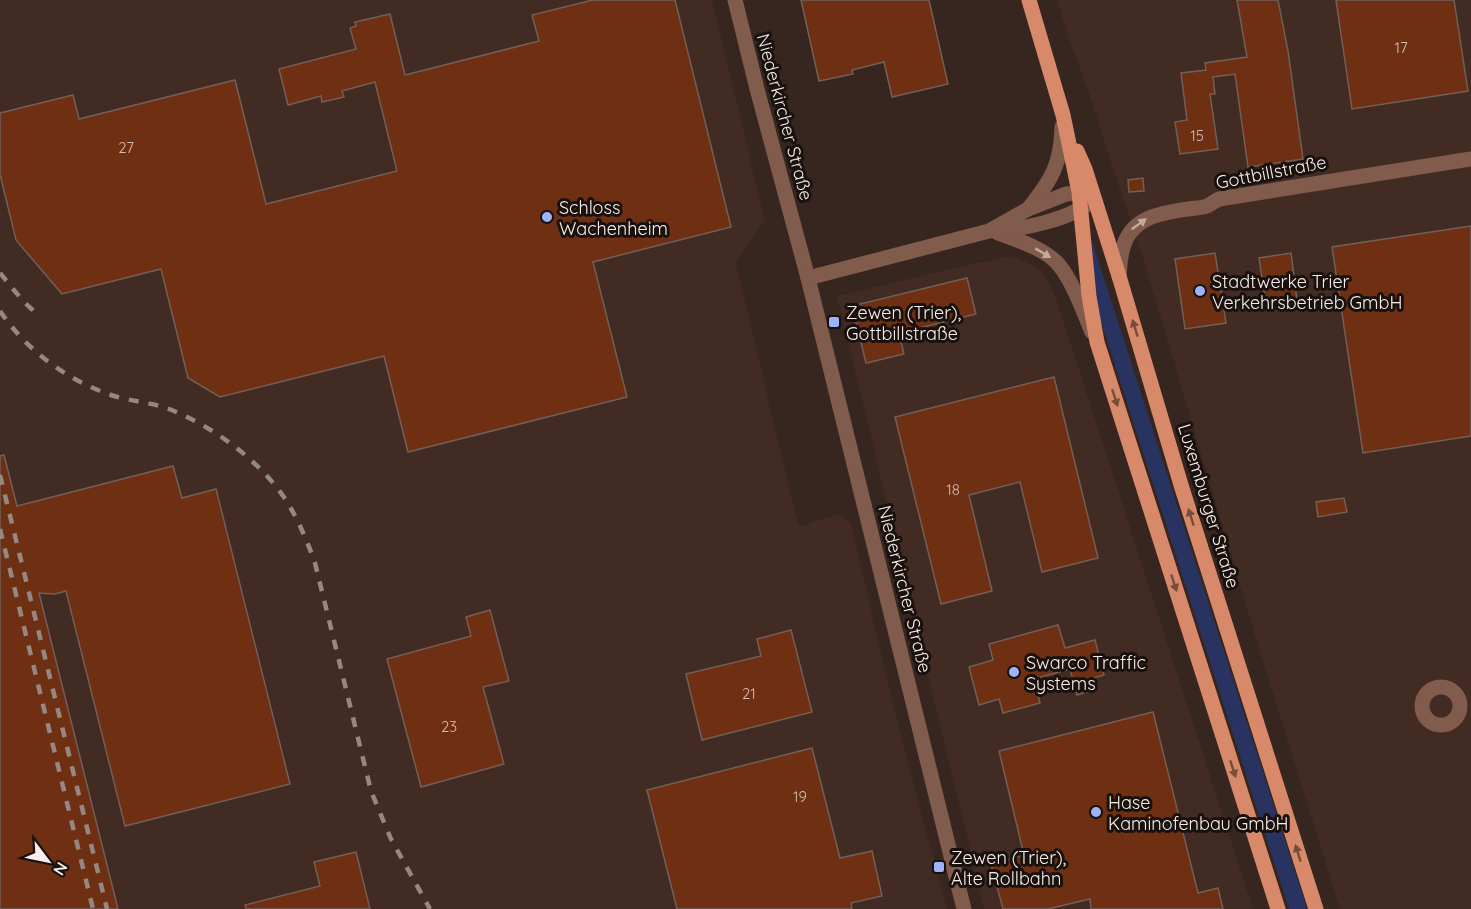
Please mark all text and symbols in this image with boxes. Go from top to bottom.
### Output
street label: Niederkircher Straße [752,31,818,203]
house number: 17 [1394,38,1408,57]
house number: 15 [1190,126,1204,145]
house number: 27 [118,138,134,157]
street label: Gottbillstraße [1214,150,1328,194]
place label: Schloss Wachenheim [559,196,668,240]
marker: Schloss Wachenheim [540,210,554,224]
one-way arrow [1131,218,1147,230]
one-way arrow [1035,248,1051,259]
place label: Stadtwerke Trier Verkehrsbetrieb GmbH [1212,270,1402,314]
marker: Stadtwerke Trier Verkehrsbetrieb GmbH [1193,284,1207,298]
place label: Zewen (Trier), Gottbillstraße [846,301,961,345]
marker: Zewen (Trier), Gottbillstraße [827,315,841,329]
one-way arrow [1130,319,1139,337]
one-way arrow [1110,389,1120,407]
street label: Luxemburger Straße [1173,421,1245,591]
house number: 18 [946,480,960,499]
street label: Niederkircher Straße [873,503,937,675]
one-way arrow [1186,508,1196,526]
one-way arrow [1170,574,1179,592]
place label: Swarco Traffic Systems [1026,651,1146,695]
marker: Swarco Traffic Systems [1007,665,1021,679]
house number: 21 [742,684,756,703]
house number: 23 [441,717,457,736]
one-way arrow [1229,760,1239,778]
house number: 19 [793,787,807,806]
place label: Hase Kaminofenbau GmbH [1108,791,1289,835]
marker: Hase Kaminofenbau GmbH [1089,805,1103,819]
north arrow [18,831,78,891]
one-way arrow [1293,844,1303,862]
place label: Zewen (Trier), Alte Rollbahn [951,846,1066,890]
text: N [49,859,72,879]
marker: Zewen (Trier), Alte Rollbahn [932,860,946,874]

